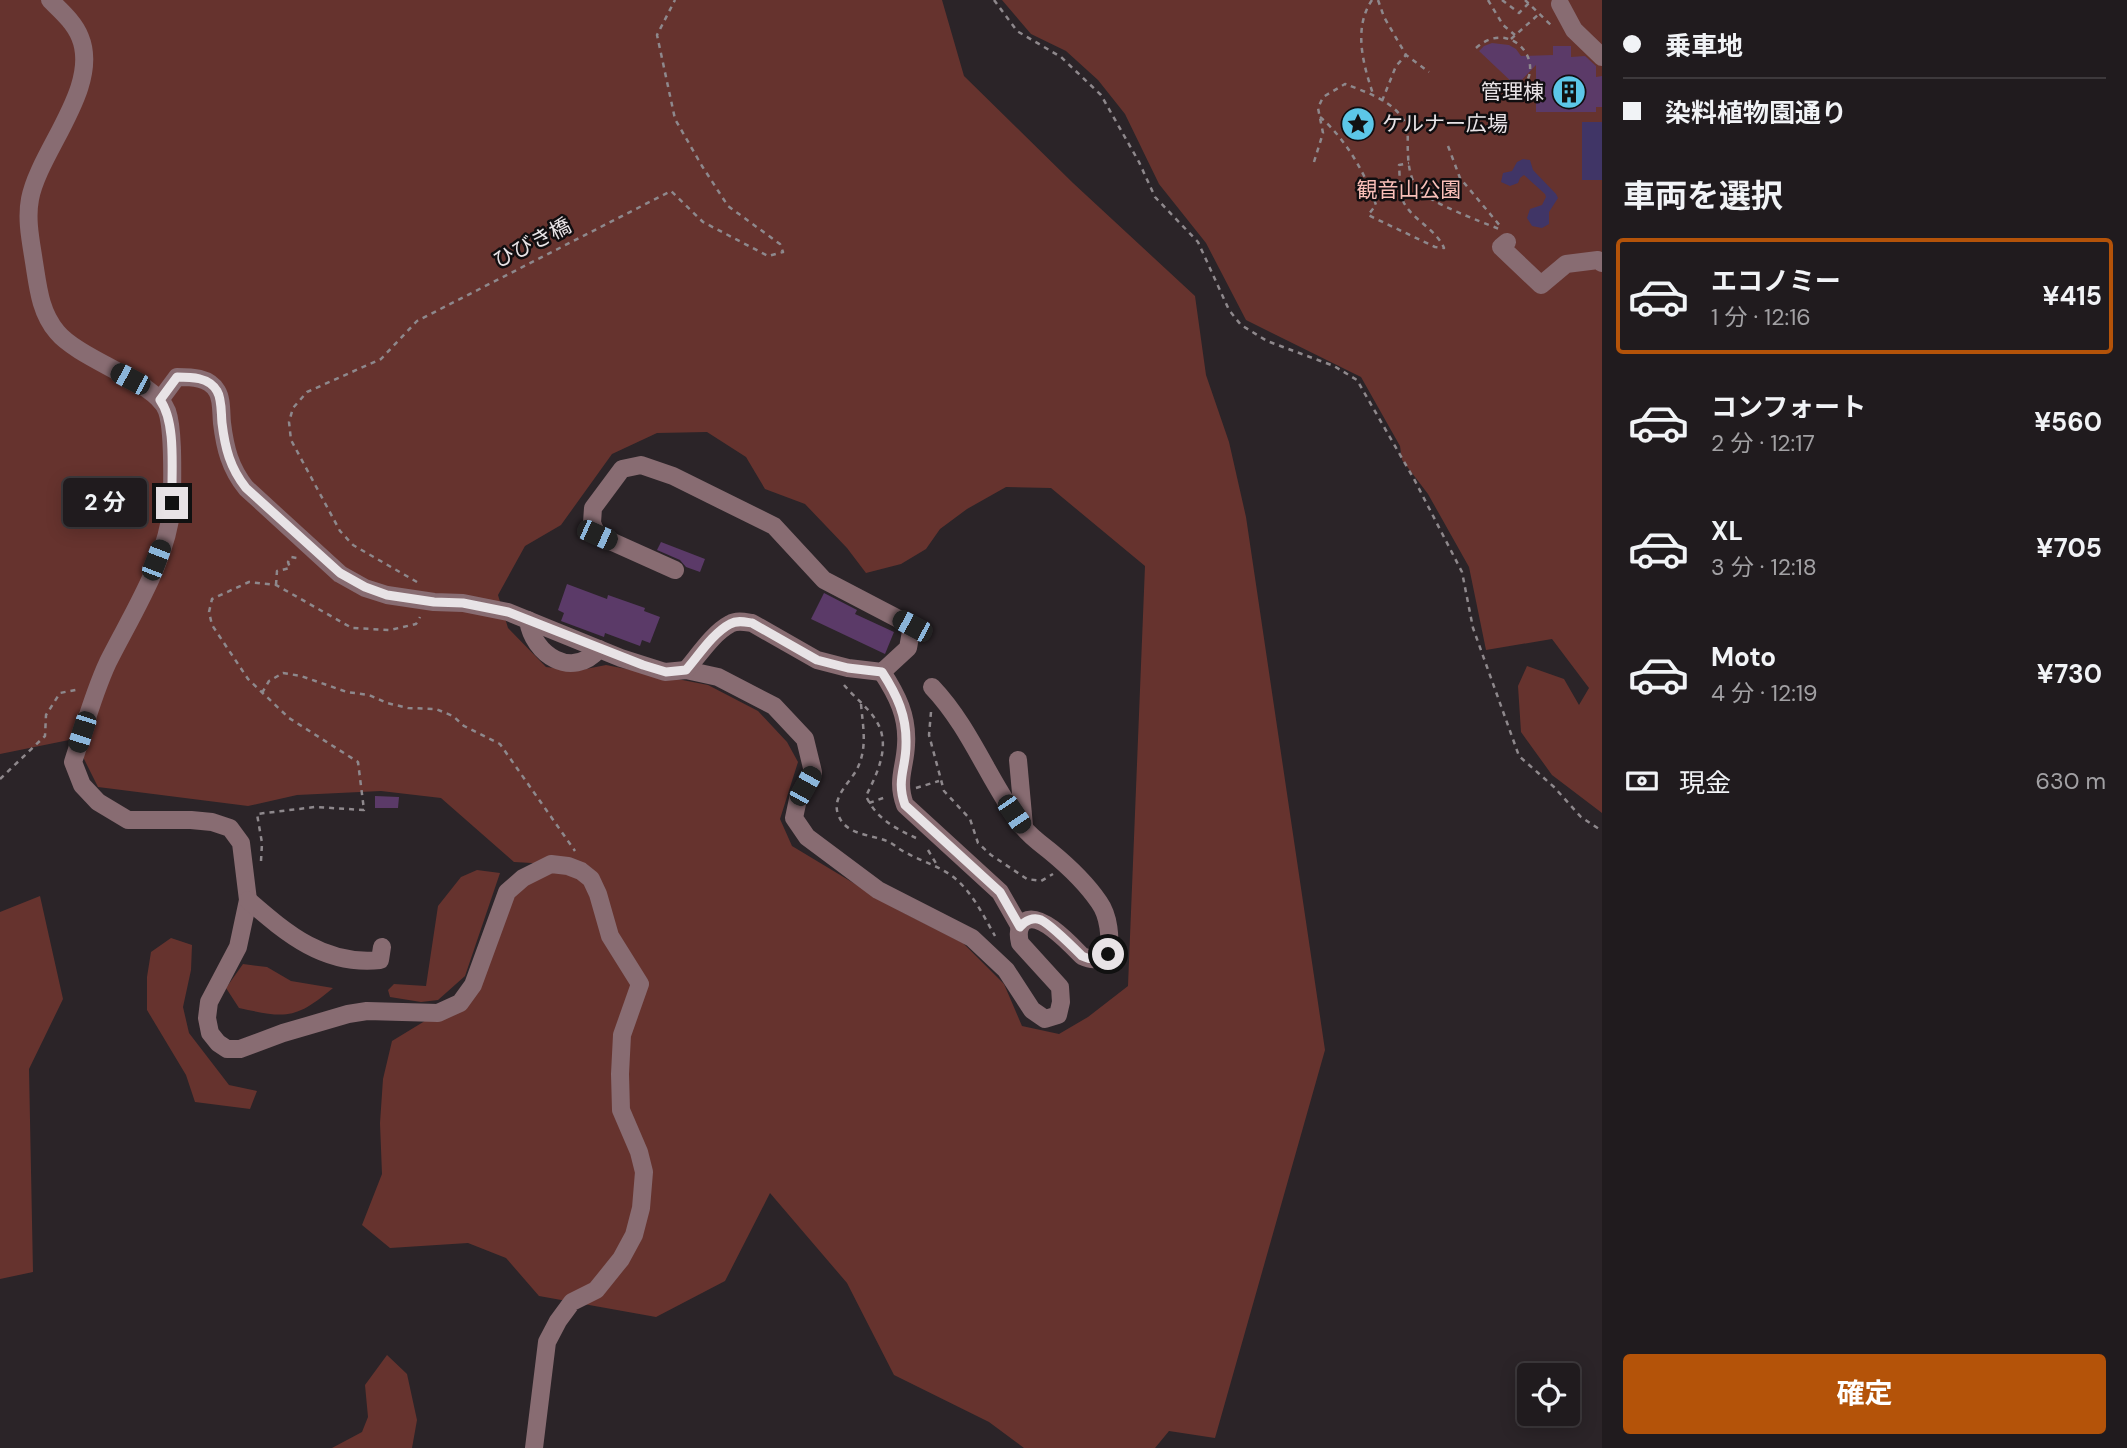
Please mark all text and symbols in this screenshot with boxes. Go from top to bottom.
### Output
text: 乗車地 [1665,29,1743,63]
building icon: 管理棟 [1550,73,1588,111]
place label: 管理棟 [1481,78,1544,106]
text: 染料植物園通り [1665,96,1847,130]
place icon: ケルナー広場 [1339,105,1377,143]
place label: ケルナー広場 [1382,110,1508,138]
text: 車両を選択 [1623,175,1783,217]
park label: 観音山公園 [1357,176,1462,204]
street label: ひびき橋 [488,211,576,275]
text: エコノミー [1711,264,1841,298]
icon: car [1627,265,1690,328]
text: ¥415 [2043,279,2102,313]
text: 1 分 · 12:16 [1711,302,1811,332]
car [107,360,154,398]
text: コンフォート [1711,390,1866,424]
icon: car [1627,391,1690,454]
text: ¥560 [2034,405,2102,439]
text: 2 分 · 12:17 [1711,428,1815,458]
callout: 2 分 [64,478,148,528]
text: 2 分 [84,487,126,517]
route end [156,487,188,519]
text: XL [1711,514,1743,548]
car [574,517,621,553]
icon: car [1627,517,1690,580]
text: ¥705 [2036,531,2102,565]
car [139,537,174,583]
text: 3 分 · 12:18 [1711,552,1817,582]
car [889,607,936,645]
text: Moto [1711,640,1776,674]
icon: car [1627,643,1690,706]
text: ¥730 [2037,657,2102,691]
text: 4 分 · 12:19 [1711,678,1818,708]
car [66,709,99,755]
icon: cash [1623,762,1661,800]
car [786,763,825,809]
text: 現金 [1679,766,1731,800]
text: 630 m [2036,766,2106,796]
car [994,791,1035,837]
route start [1092,938,1124,970]
button: 確定 [1623,1354,2106,1434]
map controls [1517,1363,1580,1426]
button: locate [1517,1363,1580,1426]

